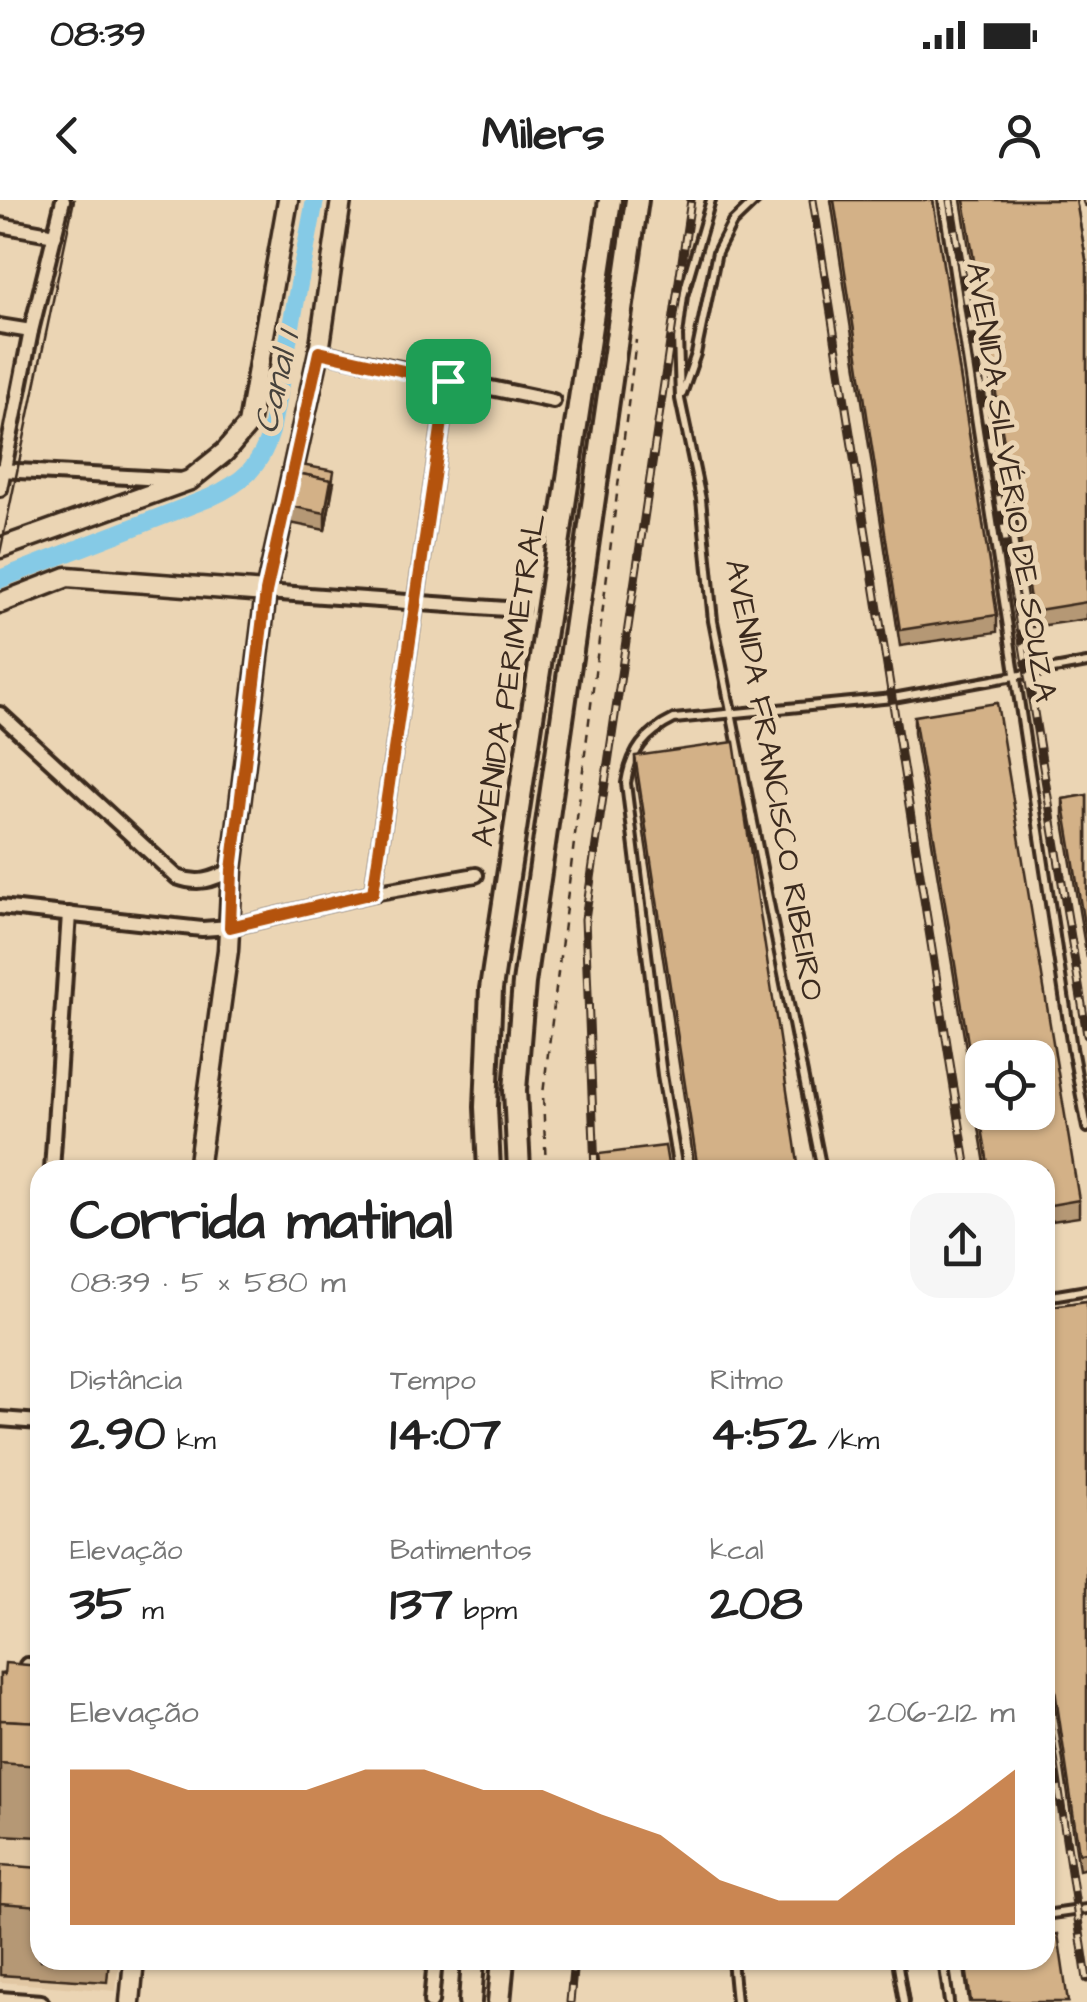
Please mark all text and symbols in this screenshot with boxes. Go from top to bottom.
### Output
text: 08:39 [50,9,146,61]
text: Milers [482,104,605,166]
icon: back [40,108,95,163]
icon: person [992,108,1047,163]
street label: AVENIDA SILVÉRIO DE SOUZA [954,259,1068,705]
water label: Canal 1 [242,323,313,438]
pin [406,339,491,424]
icon: arrive [421,354,476,409]
street label: AVENIDA PERIMETRAL [460,510,558,850]
street label: AVENIDA FRANCISCO RIBEIRO [713,556,835,1004]
map controls [965,1040,1055,1130]
button: locate [965,1040,1055,1130]
text: Corrida matinal [70,1184,453,1260]
button: share [910,1193,1015,1298]
text: 08:39 · 5 × 580 m [70,1260,346,1305]
text: Distância [70,1361,182,1400]
text: Tempo [390,1361,476,1400]
text: Ritmo [710,1361,783,1400]
text: 2.90 [70,1400,166,1469]
text: 14:07 [390,1400,501,1469]
text: 4:52 [710,1400,816,1469]
text: km [166,1421,216,1460]
text: /km [816,1421,879,1460]
text: Elevação [70,1531,183,1570]
text: Batimentos [390,1531,532,1570]
text: kcal [710,1531,764,1570]
text: 35 [70,1570,131,1639]
text: 137 [390,1570,453,1639]
text: 208 [710,1570,803,1639]
text: m [131,1591,164,1630]
text: bpm [453,1591,517,1630]
text: Elevação [70,1690,199,1735]
text: 206–212 m [868,1690,1015,1735]

